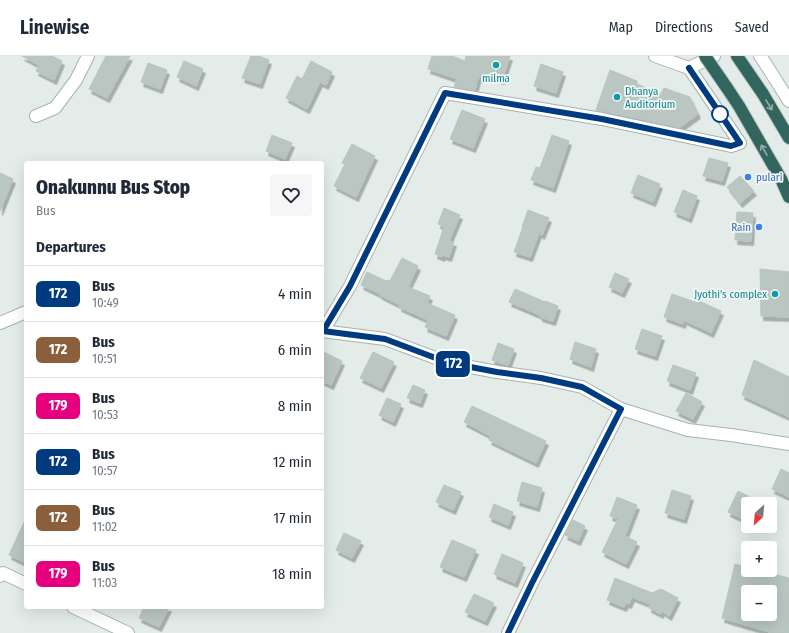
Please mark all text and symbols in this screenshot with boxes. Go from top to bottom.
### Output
text: Linewise [20,16,89,39]
text: Map [609,19,633,36]
text: Directions [655,19,713,36]
text: Saved [735,19,769,36]
marker: milma [491,60,501,70]
place label: milma [482,72,510,85]
place label: Dhanya Auditorium [625,85,675,111]
marker: Dhanya Auditorium [612,92,622,102]
one-way arrow [766,99,774,111]
unlabelled marker [711,105,729,123]
one-way arrow [760,144,768,156]
place label: pulari [756,171,783,184]
marker: pulari [743,172,753,182]
button: heart [270,174,312,216]
text: Onakunnu Bus Stop [36,176,190,199]
text: Bus [36,203,55,218]
place label: Rain [731,221,751,234]
marker: Rain [754,222,764,232]
text: Departures [36,238,106,256]
text: Bus [92,277,115,295]
text: 172 [49,285,67,302]
text: 4 min [278,285,312,303]
place label: Jyothi's complex [694,288,767,301]
marker: Jyothi's complex [770,289,780,299]
text: 10:49 [92,295,119,310]
text: Bus [92,333,115,351]
text: 172 [49,341,67,358]
text: 6 min [278,341,312,359]
text: 10:51 [92,351,117,366]
line badge: 172 [430,351,476,377]
text: 172 [444,355,462,372]
text: Bus [92,389,115,407]
text: 179 [48,397,68,414]
text: 8 min [278,397,312,415]
text: 10:53 [92,407,118,422]
text: Bus [92,445,115,463]
text: 172 [49,453,67,470]
text: 12 min [273,453,312,471]
text: 10:57 [92,463,118,478]
north arrow [741,497,777,533]
map controls [741,497,777,621]
text: Bus [92,501,115,519]
text: 172 [49,509,67,526]
text: 17 min [273,509,312,527]
text: 11:02 [92,519,117,534]
button: + [741,541,777,577]
text: Bus [92,557,115,575]
text: 179 [48,565,68,582]
text: 18 min [272,565,312,583]
text: 11:03 [92,575,117,590]
button: − [741,585,777,621]

